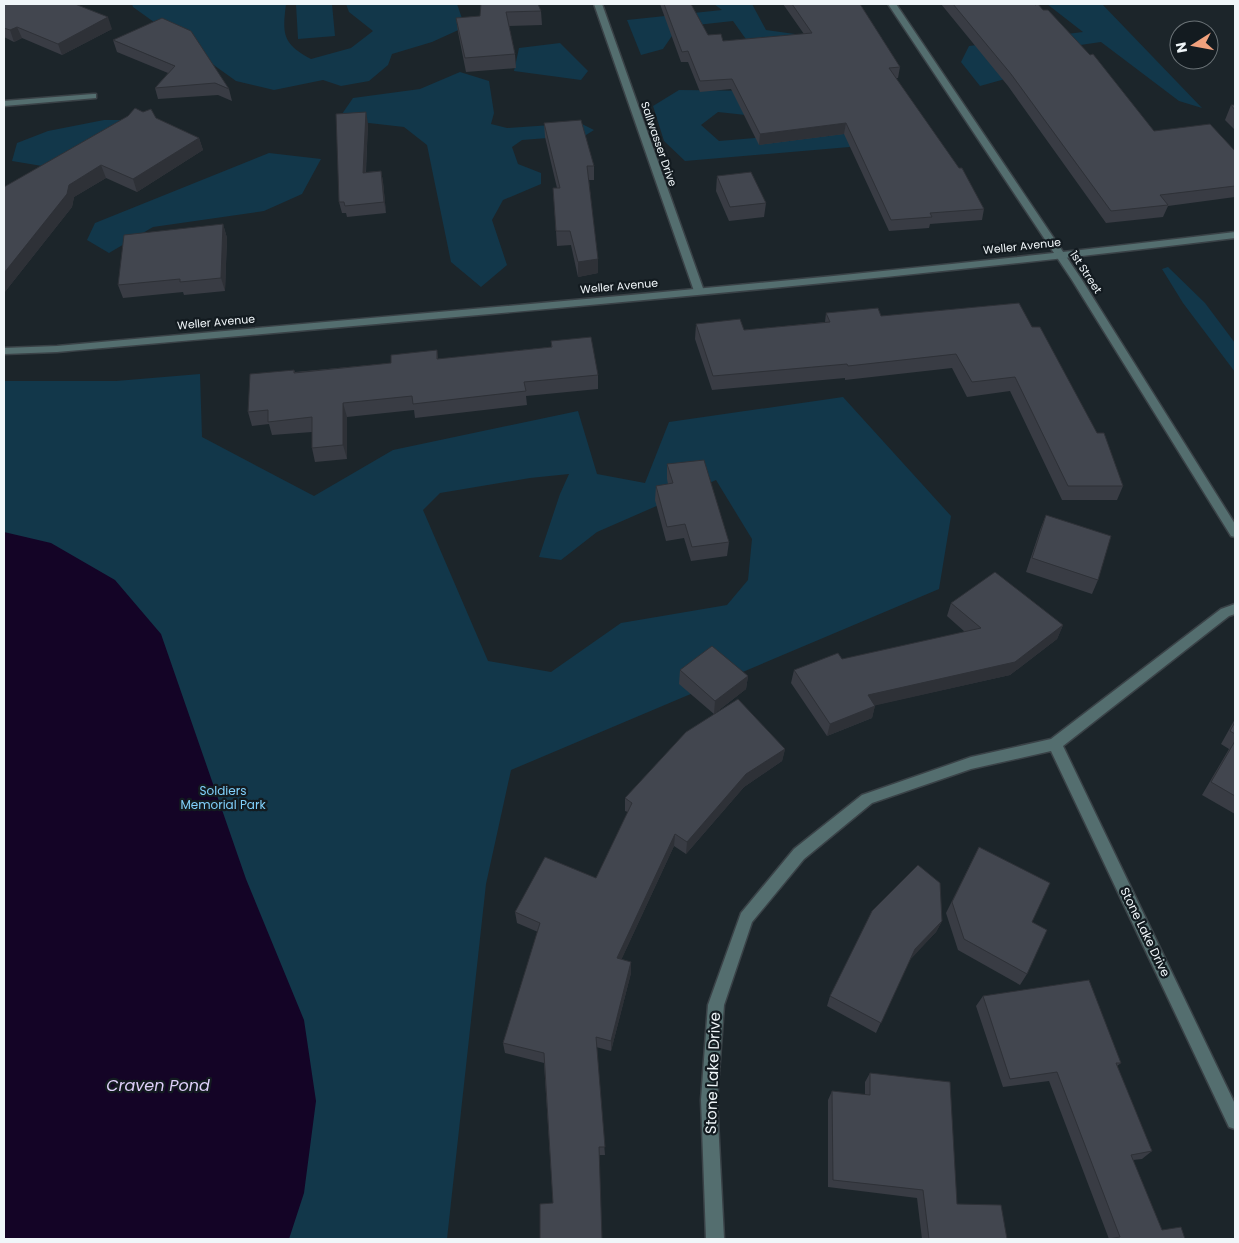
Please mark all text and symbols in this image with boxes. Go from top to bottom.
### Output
north arrow [1169,20,1219,70]
text: N [1170,40,1192,55]
street label: Sallwasser Drive [637,99,681,189]
street label: Weller Avenue [982,234,1062,258]
street label: 1st Street [1066,247,1106,297]
street label: Weller Avenue [579,275,659,297]
street label: Weller Avenue [176,311,256,333]
park label: Soldiers Memorial Park [180,782,266,813]
street label: Stone Lake Drive [1116,884,1174,979]
street label: Stone Lake Drive [700,1012,725,1134]
water label: Craven Pond [106,1074,210,1097]

